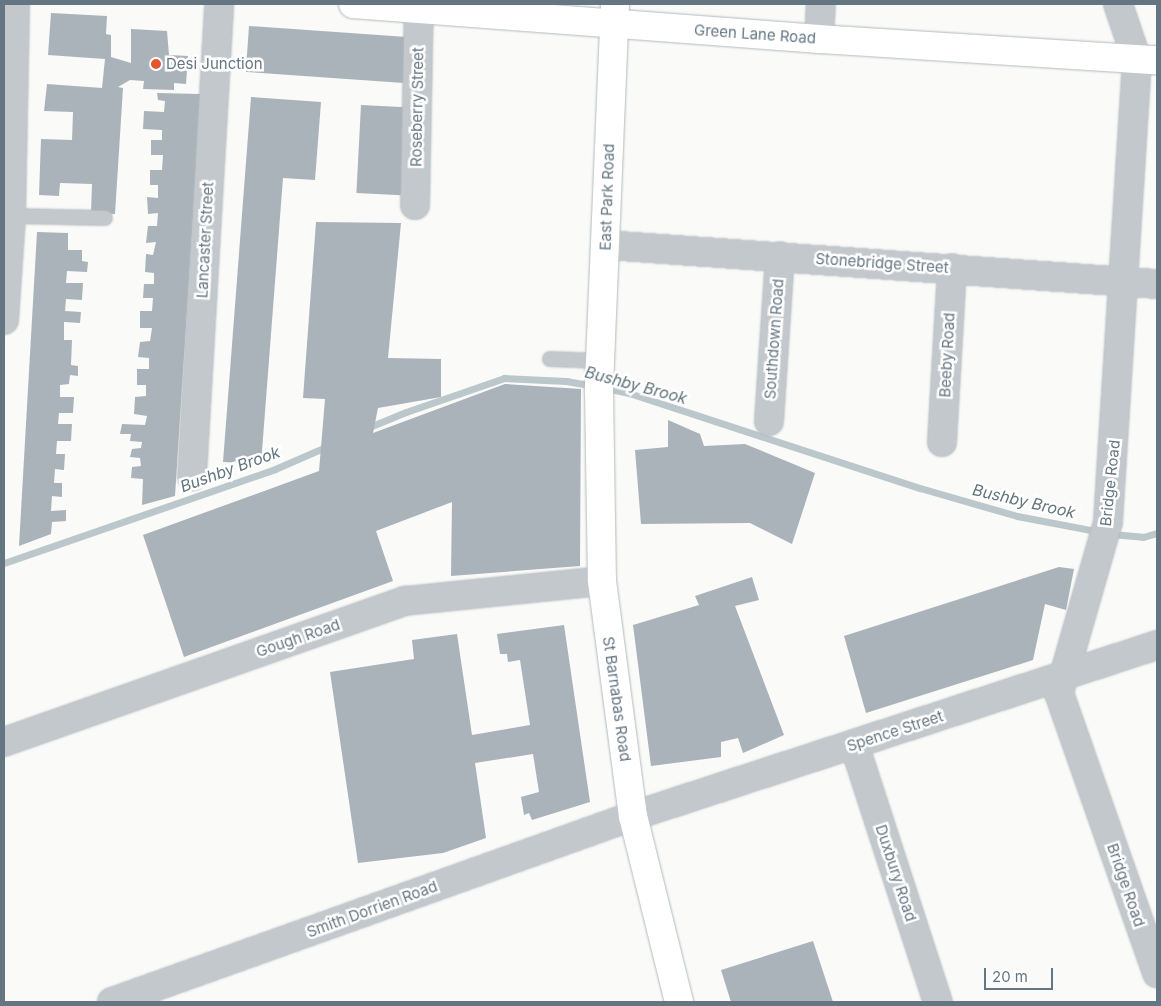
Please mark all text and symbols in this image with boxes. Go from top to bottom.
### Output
street label: Green Lane Road [693,21,817,47]
street label: Roseberry Street [407,47,427,167]
place label: Desi Junction [166,55,263,73]
marker: Desi Junction [150,58,162,70]
street label: East Park Road [596,143,618,251]
street label: Lancaster Street [193,181,217,299]
street label: Stonebridge Street [815,249,949,277]
street label: Southdown Road [761,278,787,400]
street label: Beeby Road [936,312,958,398]
water label: Bushby Brook [583,362,689,408]
street label: Bridge Road [1097,439,1123,527]
water label: Bushby Brook [177,442,283,496]
water label: Bushby Brook [971,480,1077,522]
street label: Gough Road [254,615,342,661]
street label: St Barnabas Road [599,635,635,763]
street label: Spence Street [845,707,945,755]
street label: Duxbury Road [872,822,920,924]
street label: Bridge Road [1103,841,1149,929]
street label: Smith Dorrien Road [304,877,440,941]
scale bar [986,958,1055,990]
text: 20 m [992,967,1028,986]

